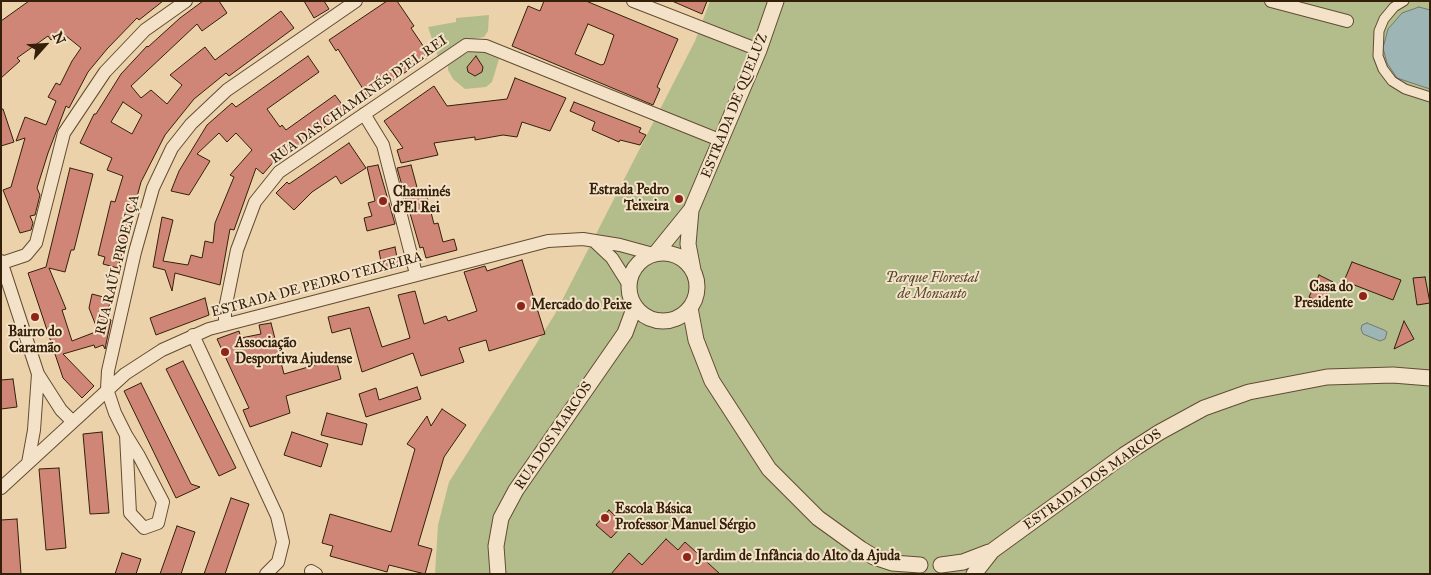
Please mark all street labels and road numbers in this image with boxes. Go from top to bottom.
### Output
street label: ESTRADA DE QUELUZ [698,31,772,181]
street label: RUA DAS CHAMINÉS D'EL REI [267,32,451,168]
street label: RUA RAÚL PROENÇA [92,193,144,337]
street label: ESTRADA DE PEDRO TEIXEIRA [210,249,424,321]
street label: RUA DOS MARCOS [512,379,596,493]
street label: ESTRADA DOS MARCOS [1021,426,1165,534]

